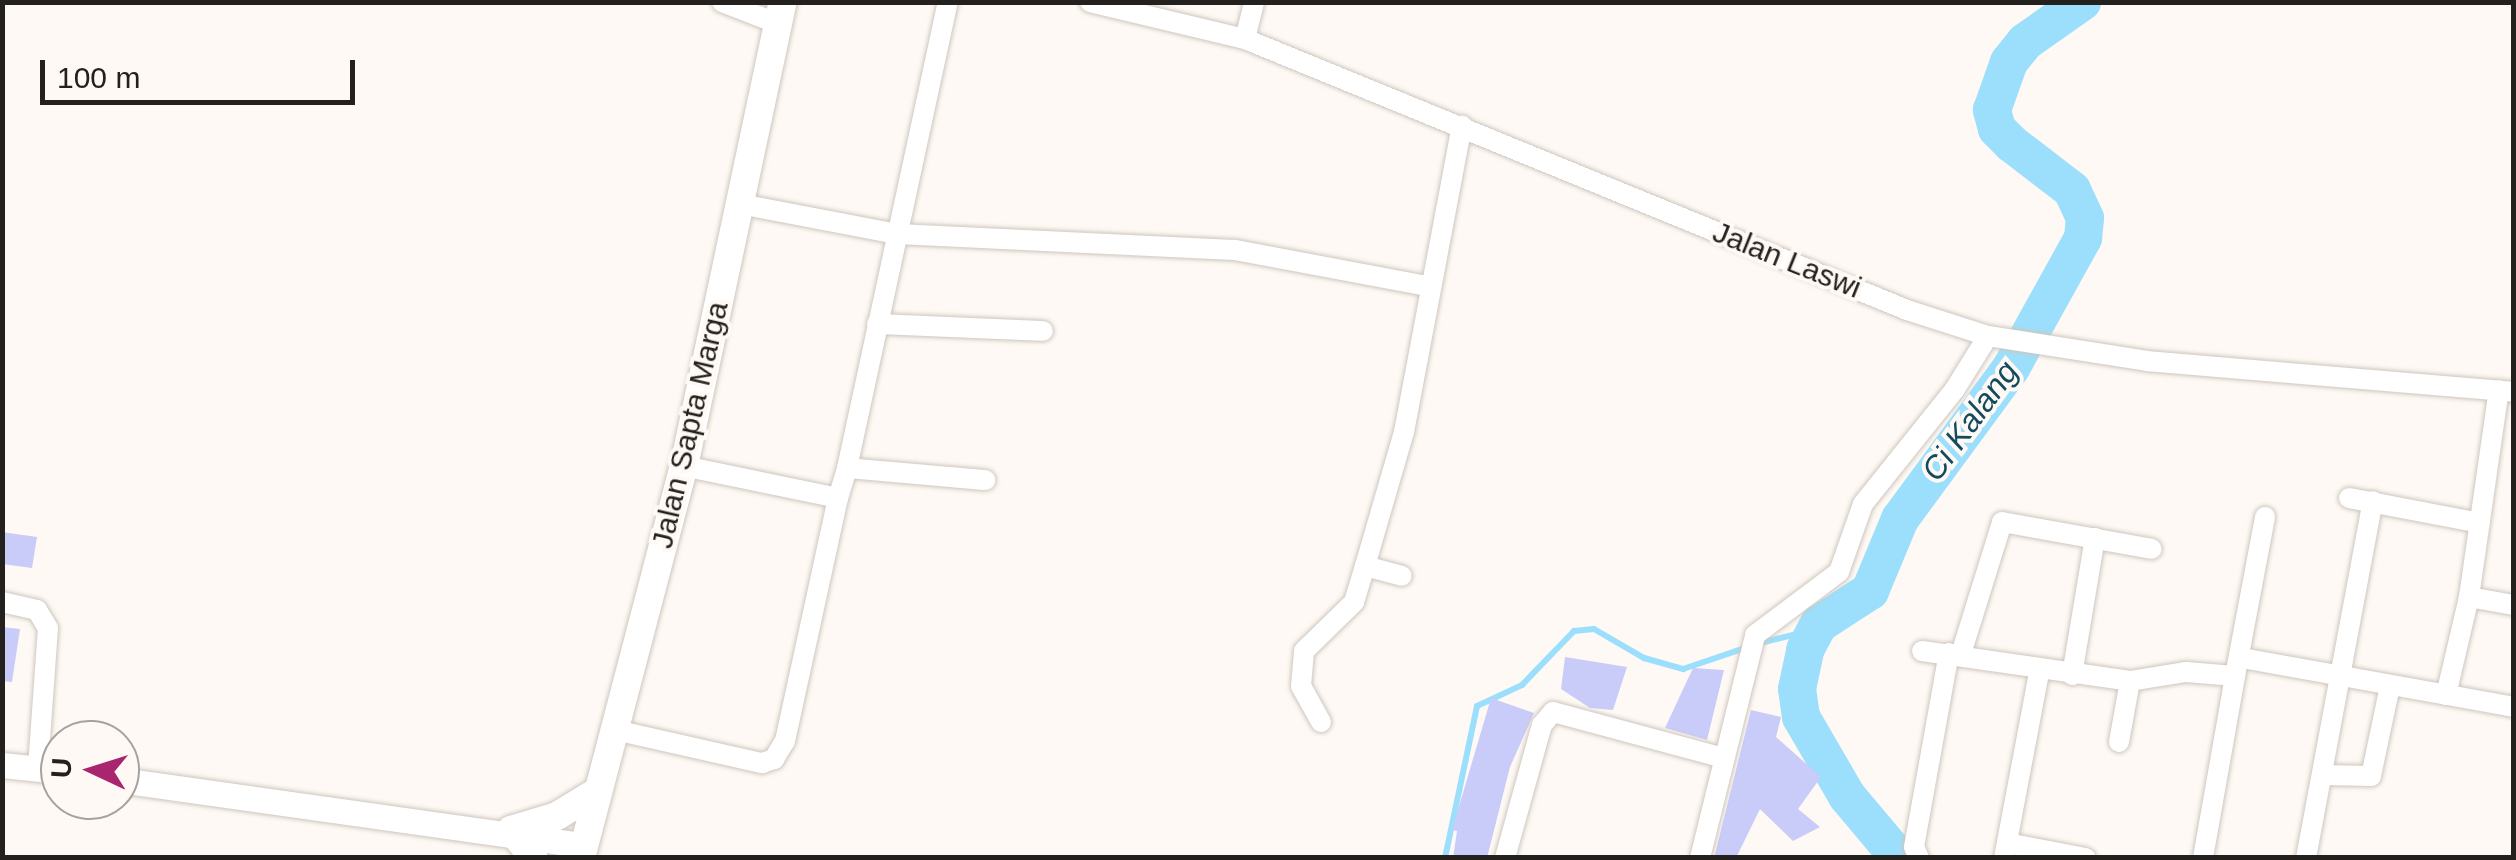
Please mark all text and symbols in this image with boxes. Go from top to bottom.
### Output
scale bar [45,40,360,102]
text: 100 m [57,61,140,94]
street label: Jalan Laswi [1708,214,1866,306]
street label: Jalan Sapta Marga [644,298,736,552]
water label: Ci Kalang [1914,354,2026,488]
north arrow [40,720,140,820]
text: U [45,757,78,779]

